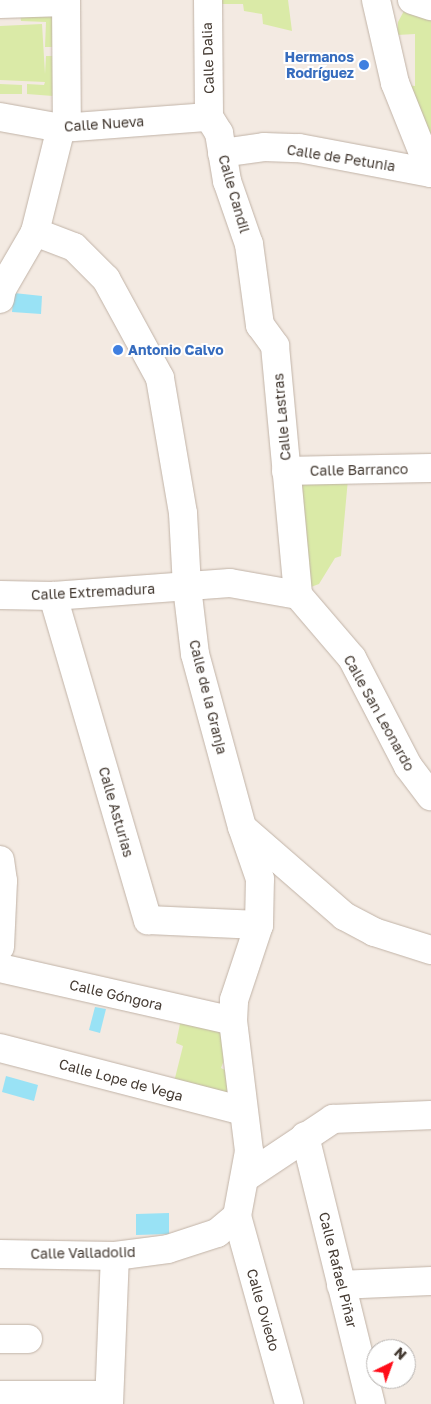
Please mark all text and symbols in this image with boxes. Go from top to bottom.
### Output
street label: Calle Dalia [198,22,218,94]
place label: Hermanos Rodríguez [285,49,354,82]
marker: Hermanos Rodríguez [358,59,370,71]
street label: Calle Nueva [63,113,145,135]
street label: Calle de Petunia [286,141,396,175]
street label: Calle Candil [215,153,253,235]
place label: Antonio Calvo [128,342,224,358]
marker: Antonio Calvo [112,344,124,356]
street label: Calle Lastras [270,373,294,461]
street label: Calle Barranco [310,461,408,479]
street label: Calle Extremadura [31,580,155,604]
street label: Calle de la Granja [186,638,230,756]
street label: Calle San Leonardo [340,652,418,774]
street label: Calle Asturias [95,765,137,859]
street label: Calle Góngora [68,976,164,1014]
street label: Calle Lope de Vega [57,1055,185,1105]
street label: Calle Rafael Piñar [315,1210,361,1330]
street label: Calle Valladolid [30,1244,136,1262]
street label: Calle Oviedo [243,1267,283,1353]
north arrow [366,1339,416,1389]
text: N [391,1343,410,1363]

